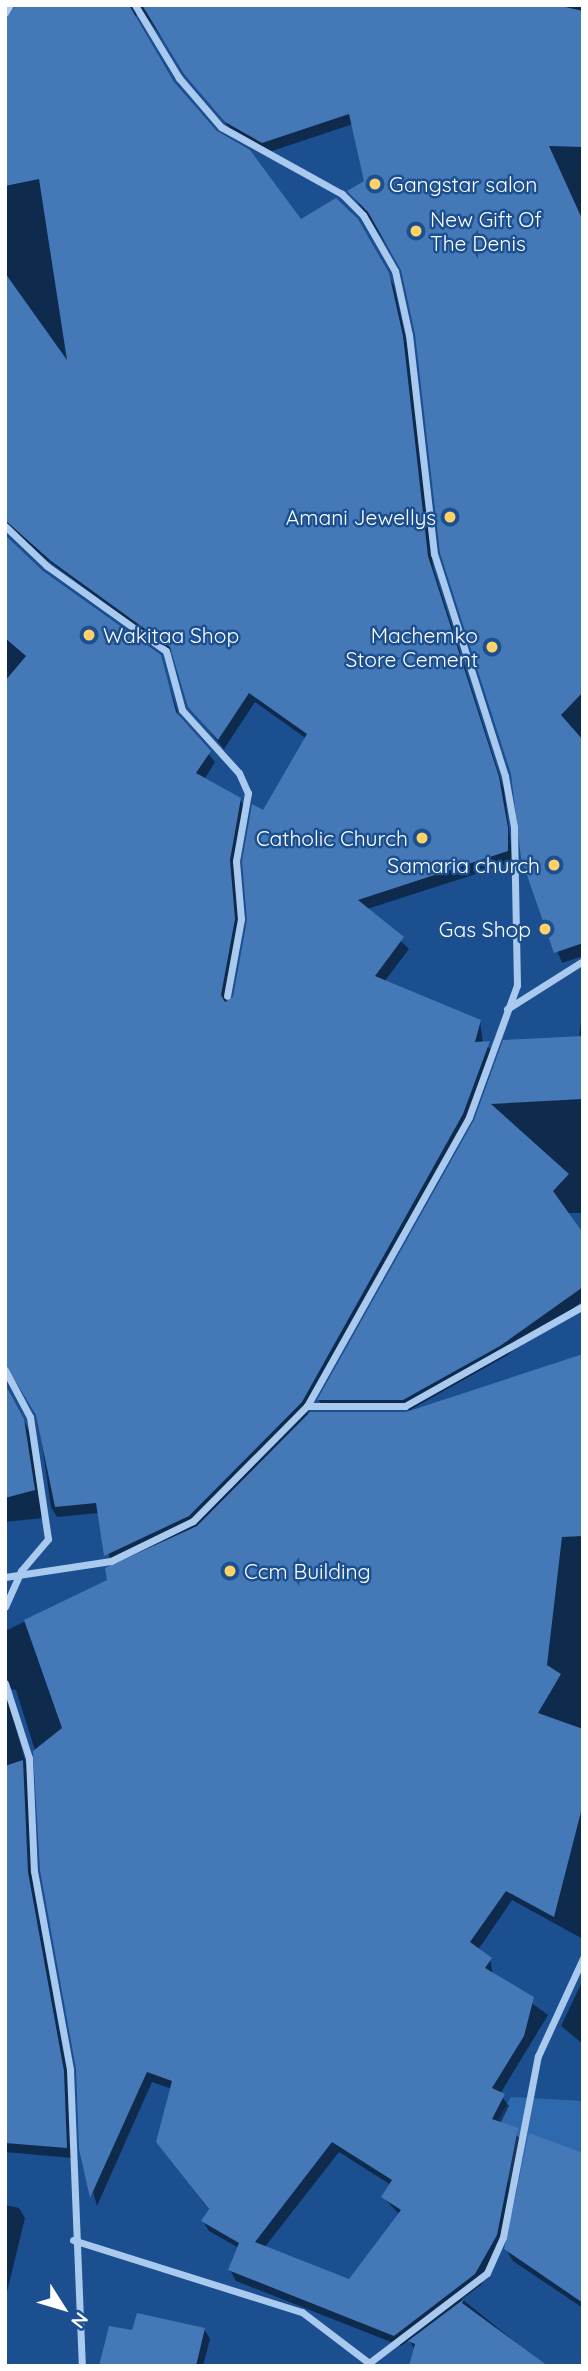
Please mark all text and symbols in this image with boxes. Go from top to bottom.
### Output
place label: Gangstar salon [389,171,537,197]
marker: Gangstar salon [367,176,383,192]
place label: New Gift Of The Denis [430,206,542,256]
marker: New Gift Of The Denis [408,223,424,239]
place label: Amani Jewellys [286,504,436,530]
marker: Amani Jewellys [442,509,458,525]
place label: Wakitaa Shop [103,622,239,648]
place label: Machemko Store Cement [345,622,478,672]
marker: Wakitaa Shop [81,627,97,643]
marker: Machemko Store Cement [484,639,500,655]
place label: Catholic Church [256,825,408,851]
marker: Catholic Church [414,830,430,846]
place label: Samaria church [387,852,540,878]
marker: Samaria church [546,857,562,873]
place label: Gas Shop [439,916,531,942]
marker: Gas Shop [537,921,553,937]
place label: Ccm Building [244,1558,371,1584]
marker: Ccm Building [222,1563,238,1579]
north arrow [28,2273,98,2343]
text: N [66,2308,94,2333]

